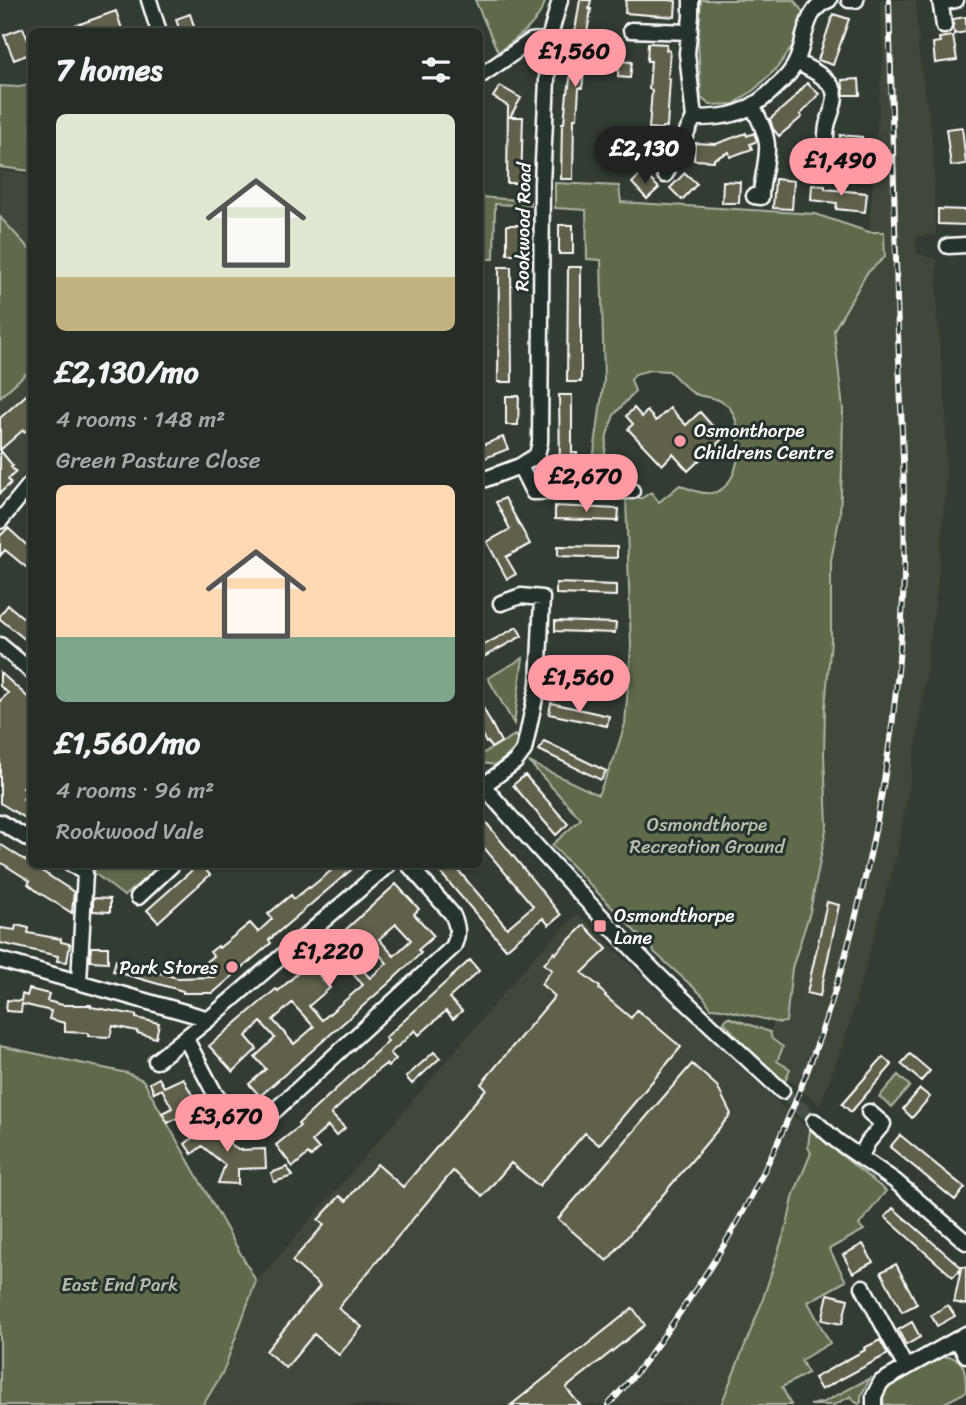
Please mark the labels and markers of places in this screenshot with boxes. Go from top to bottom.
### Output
pin: £1,560 [518,29,632,89]
pin: £2,130 [588,127,702,186]
pin: £1,490 [784,138,898,198]
place label: Osmonthorpe Childrens Centre [694,414,834,469]
marker: Osmonthorpe Childrens Centre [672,433,688,449]
pin: £2,670 [529,454,643,514]
pin: £1,560 [522,656,636,715]
place label: Osmondthorpe Lane [614,899,735,954]
marker: Osmondthorpe Lane [592,918,608,934]
pin: £1,220 [272,930,386,989]
place label: Park Stores [119,951,218,984]
marker: Park Stores [224,959,240,975]
pin: £3,670 [170,1094,284,1154]

